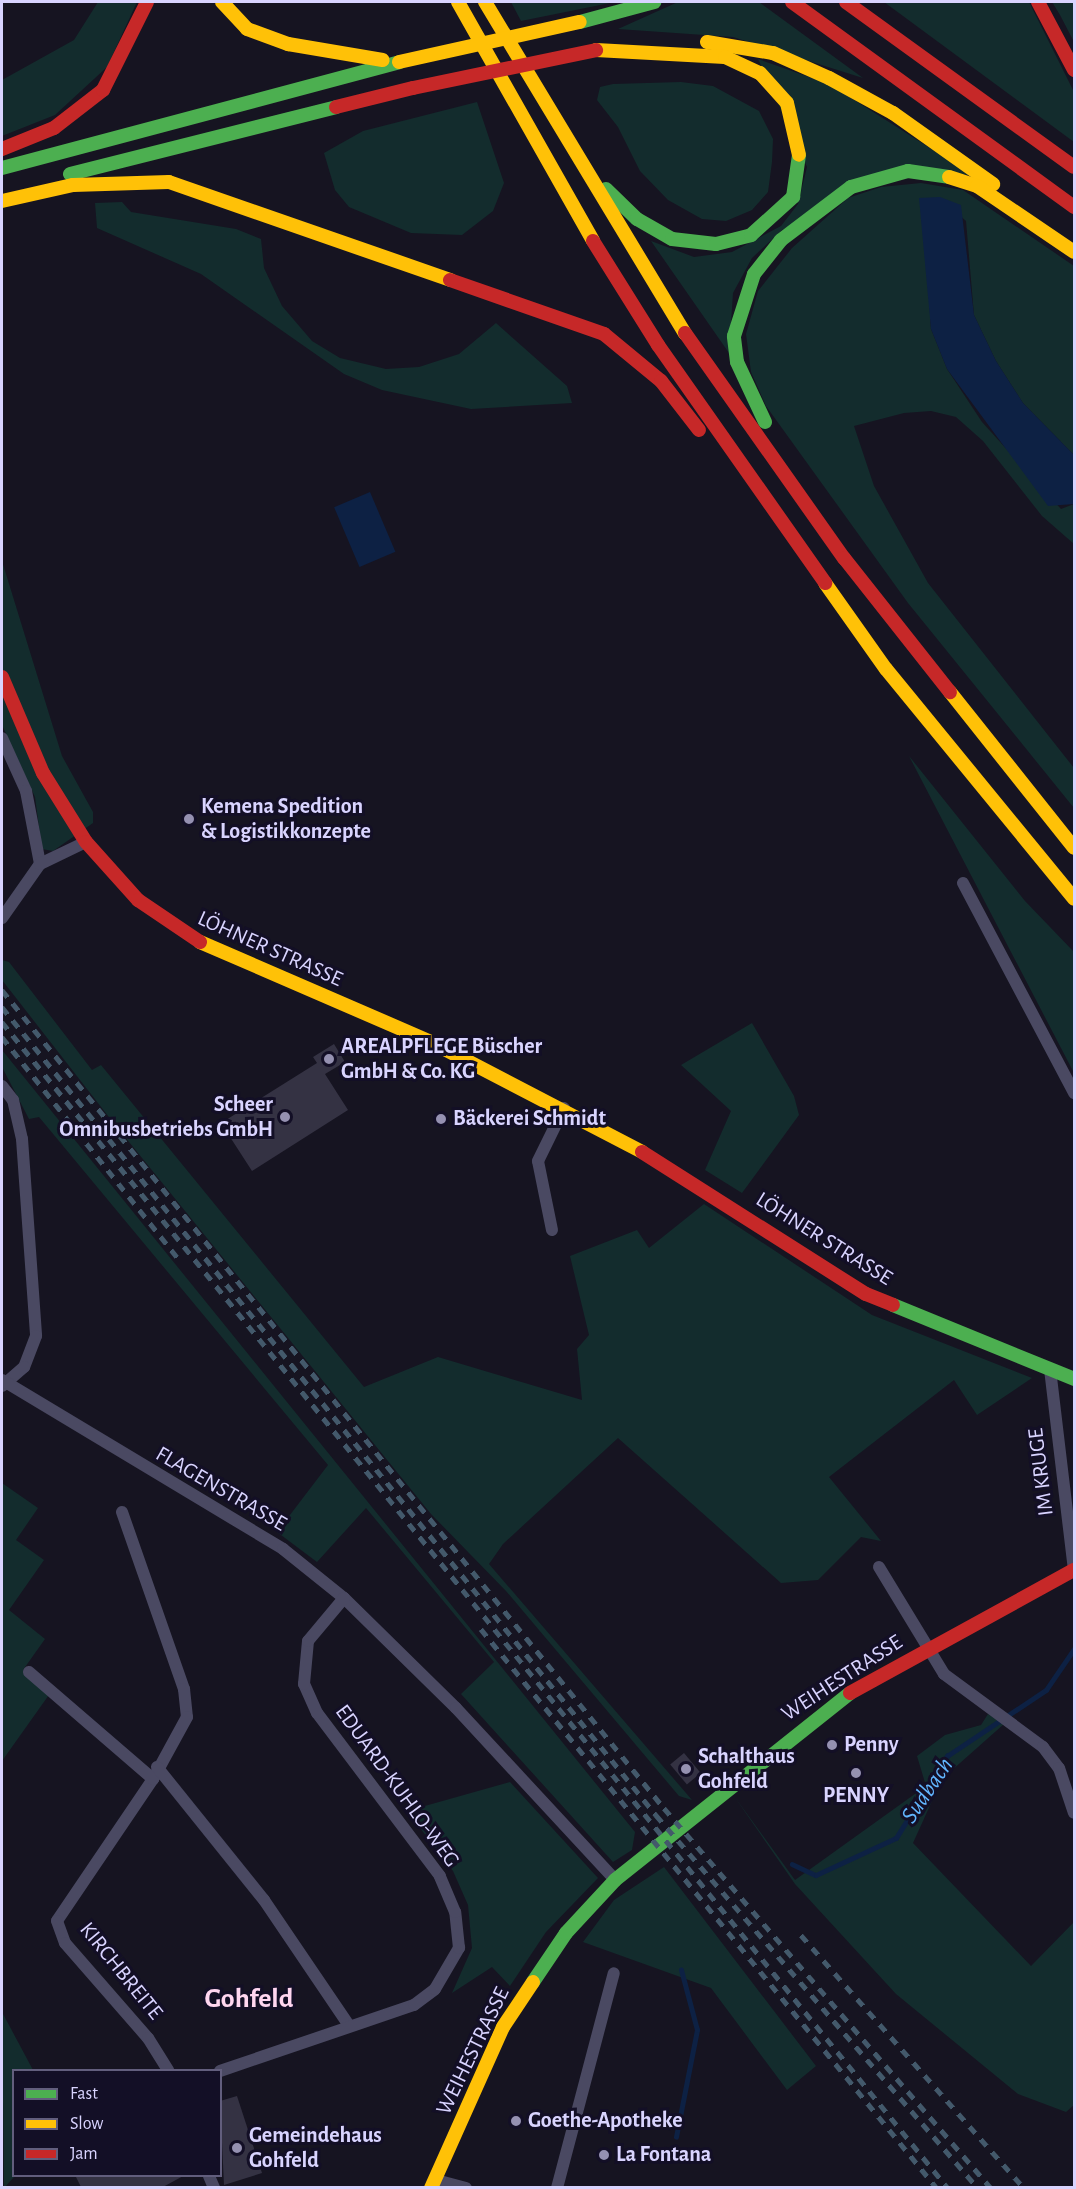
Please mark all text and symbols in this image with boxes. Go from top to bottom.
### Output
place label: Kemena Spedition & Logistikkonzepte [201,793,371,844]
marker: Kemena Spedition & Logistikkonzepte [182,812,196,826]
street label: LÖHNER STRASSE [193,905,347,993]
place label: AREALPFLEGE Büscher GmbH & Co. KG [341,1033,542,1084]
marker: AREALPFLEGE Büscher GmbH & Co. KG [322,1052,336,1066]
place label: Scheer Omnibusbetriebs GmbH [59,1091,273,1142]
place label: Bäckerei Schmidt [453,1106,606,1132]
marker: Scheer Omnibusbetriebs GmbH [278,1110,292,1124]
marker: Bäckerei Schmidt [434,1112,448,1126]
street label: LÖHNER STRASSE [751,1186,897,1292]
street label: IM KRUGE [1023,1427,1059,1517]
street label: FLAGENSTRASSE [151,1441,291,1537]
street label: WEIHESTRASSE [777,1629,907,1727]
street label: EDUARD-KUHLO-WEG [329,1699,465,1873]
place label: Penny [844,1732,899,1758]
marker: Penny [825,1738,839,1752]
place label: Schalthaus Gohfeld [698,1743,795,1795]
water label: Sudbach [896,1753,960,1829]
marker: Schalthaus Gohfeld [679,1762,693,1776]
marker: PENNY [849,1766,863,1780]
place label: PENNY [823,1783,889,1809]
street label: KIRCHBREITE [74,1917,168,2025]
district label: Gohfeld [205,1982,293,2016]
street label: WEIHESTRASSE [431,1983,515,2119]
legend [12,2069,222,2177]
text: Fast [70,2085,98,2103]
place label: Goethe-Apotheke [528,2108,683,2134]
marker: Goethe-Apotheke [509,2114,523,2128]
text: Slow [70,2115,103,2133]
place label: Gemeindehaus Gohfeld [249,2122,382,2174]
marker: Gemeindehaus Gohfeld [230,2141,244,2155]
place label: La Fontana [616,2142,711,2168]
text: Jam [70,2145,98,2163]
marker: La Fontana [597,2148,611,2162]

